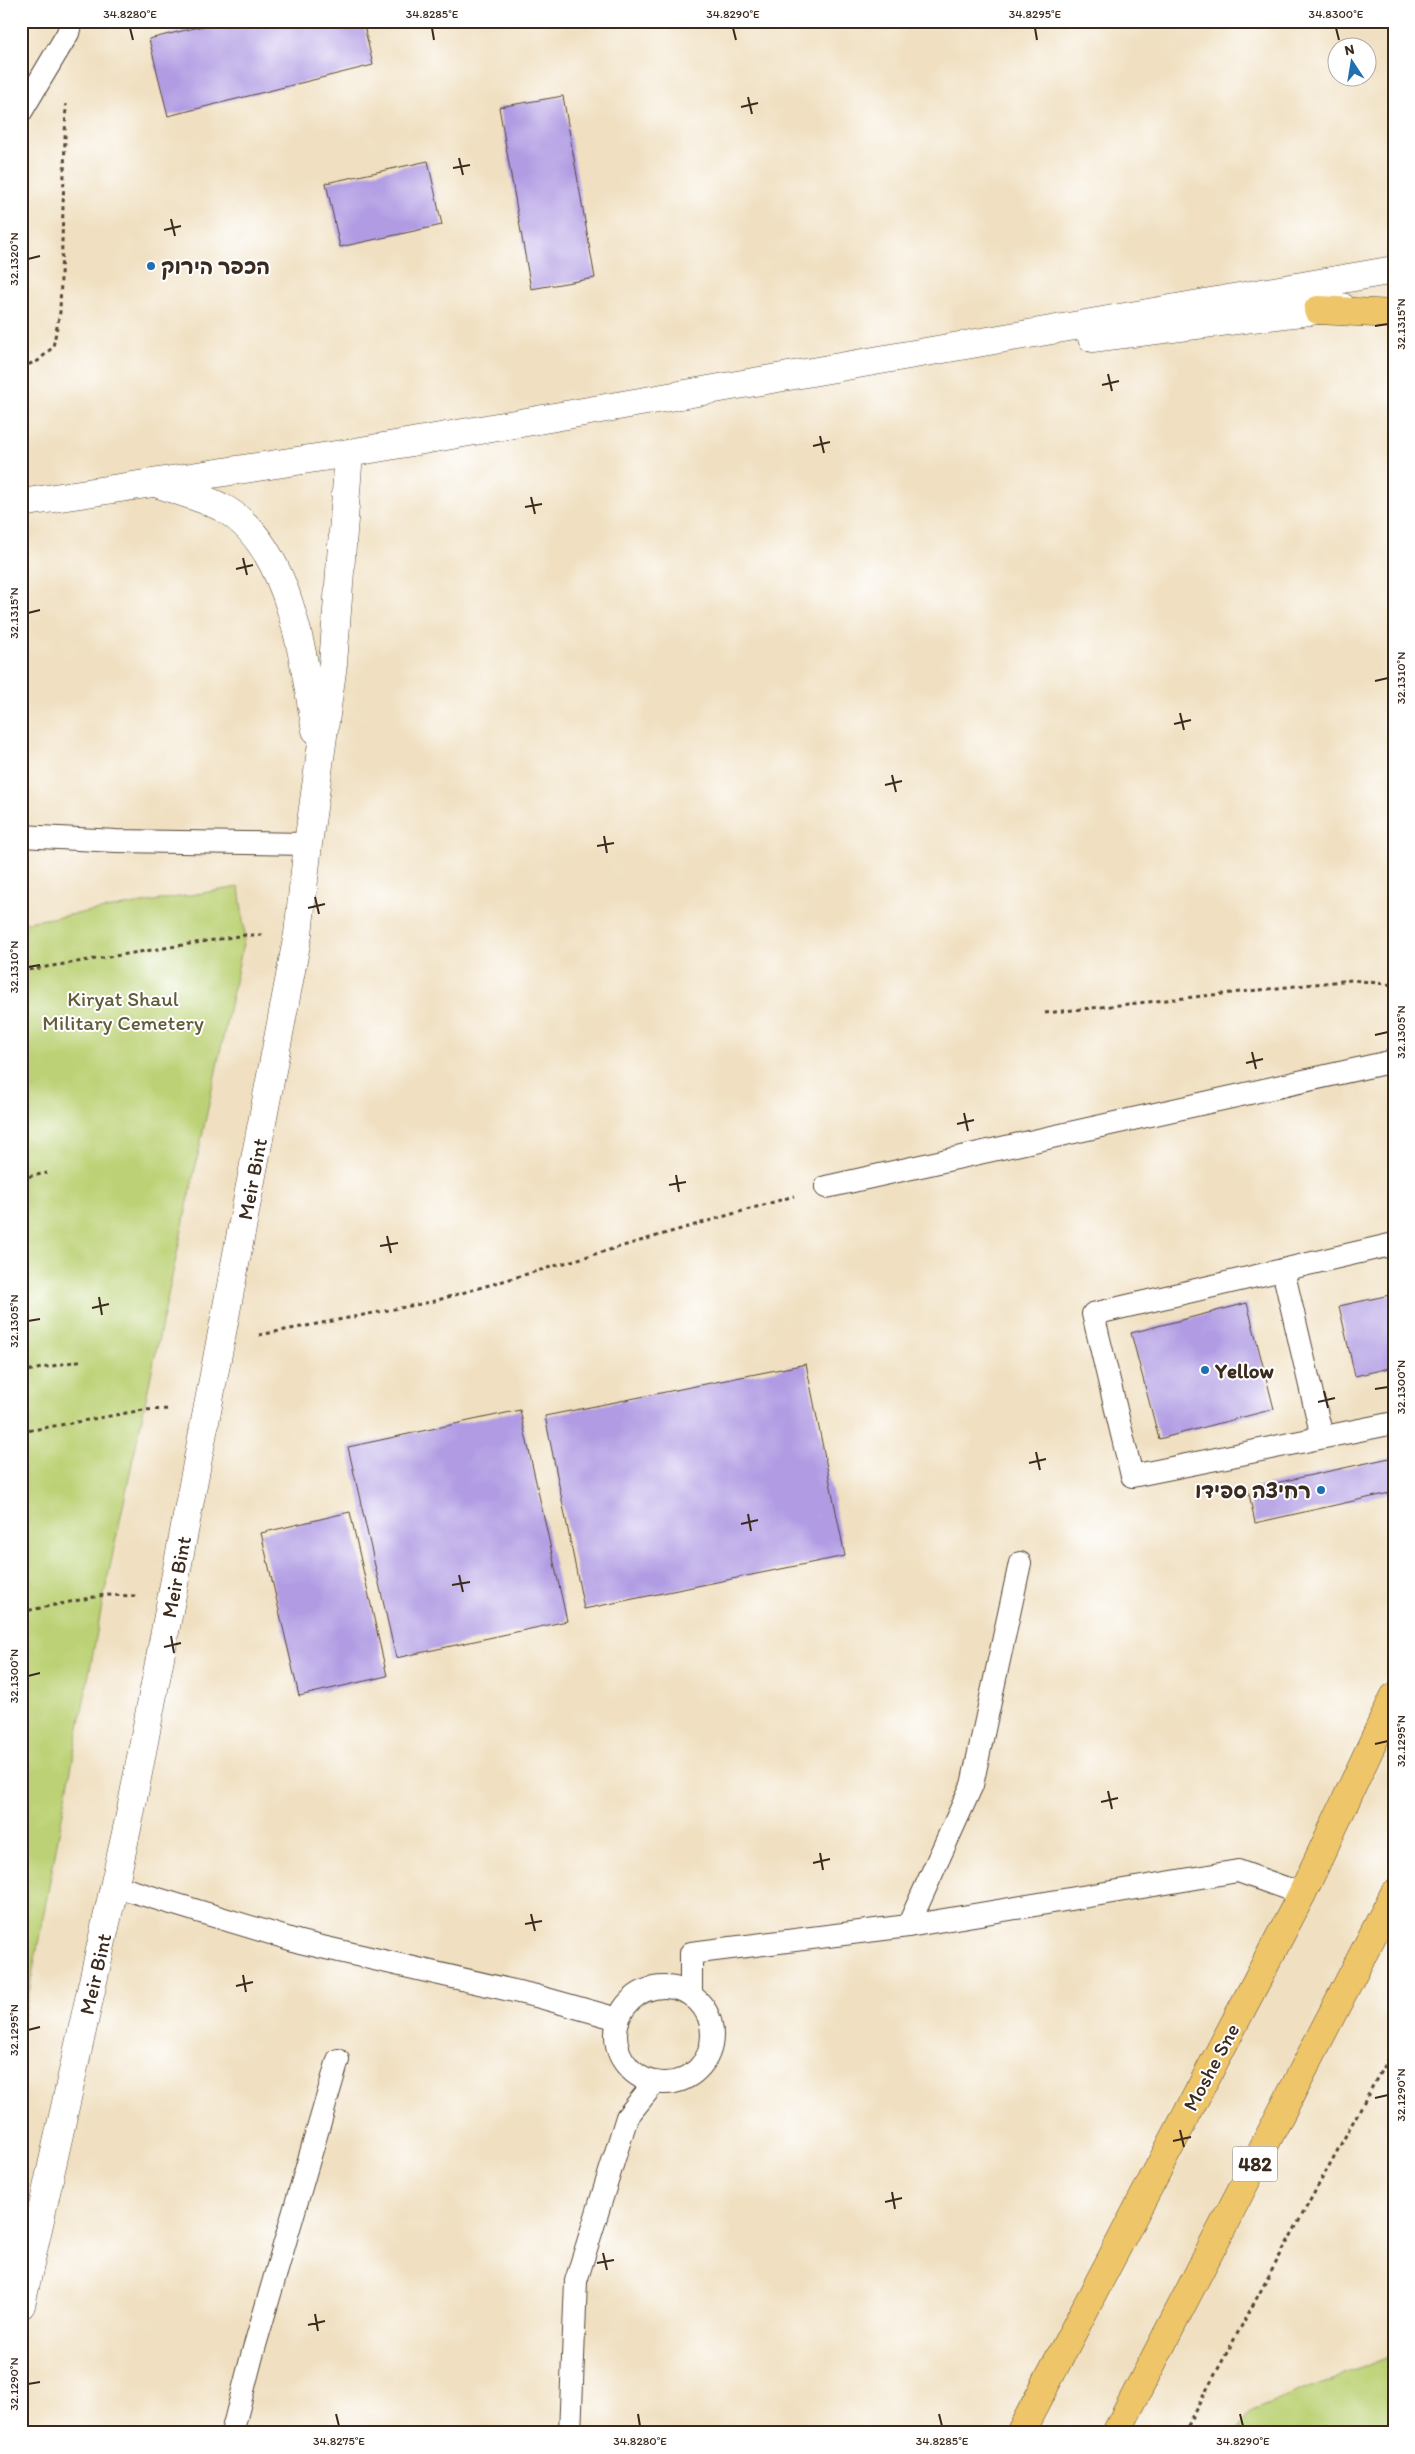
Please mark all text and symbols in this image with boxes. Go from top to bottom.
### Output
text: 34.8280°E [103,7,157,21]
text: 34.8285°E [406,7,459,21]
text: 34.8290°E [706,7,760,21]
text: 34.8295°E [1009,7,1062,21]
text: 34.8300°E [1309,7,1364,21]
north arrow [1328,38,1378,88]
text: N [1343,40,1356,59]
text: 32.1320°N [7,232,21,286]
place label: הכפר הירוק [161,254,270,280]
marker: הכפר הירוק [145,260,157,272]
text: 32.1315°N [1394,298,1408,350]
text: 32.1315°N [7,587,21,639]
text: 32.1310°N [1394,652,1408,704]
text: 32.1310°N [7,941,21,993]
park label: Kiryat Shaul Military Cemetery [42,986,204,1035]
text: 32.1305°N [1394,1005,1408,1059]
street label: Meir Bint [232,1136,272,1222]
text: 32.1305°N [7,1294,21,1348]
place label: Yellow [1214,1358,1275,1383]
text: 32.1300°N [1394,1360,1408,1414]
marker: Yellow [1199,1364,1211,1376]
place label: רחיצה ספידו [1195,1478,1311,1503]
marker: רחיצה ספידו [1315,1484,1327,1496]
street label: Meir Bint [156,1534,196,1620]
text: 32.1300°N [7,1649,21,1703]
text: 32.1295°N [1394,1715,1408,1767]
street label: Meir Bint [74,1931,116,2017]
text: 32.1295°N [7,2004,21,2056]
street label: Moshe Sne [1177,2019,1245,2115]
text: 32.1290°N [1394,2069,1408,2122]
road number: 482 [1232,2146,1278,2182]
text: 32.1290°N [7,2358,21,2411]
text: 34.8275°E [313,2434,365,2448]
text: 34.8280°E [613,2434,667,2448]
text: 34.8285°E [916,2434,969,2448]
text: 34.8290°E [1216,2434,1270,2448]

